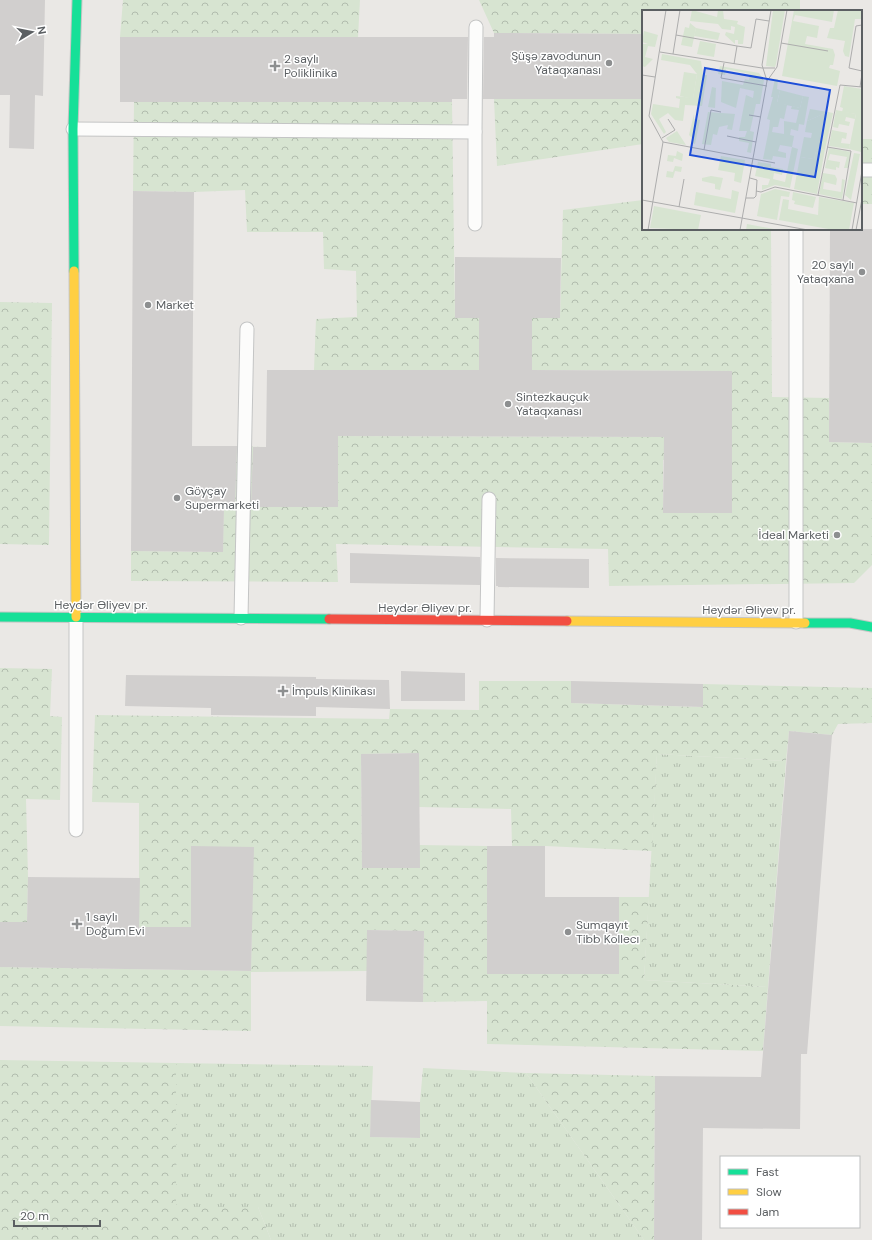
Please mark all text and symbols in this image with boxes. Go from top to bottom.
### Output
inset map [642,10,862,230]
north arrow [12,12,52,52]
text: N [34,25,49,35]
place label: Şüşə zavodunun Yataqxanası [511,48,601,78]
place label: 2 saylı Poliklinika [284,51,337,81]
marker: Şüşə zavodunun Yataqxanası [604,58,614,68]
marker: 2 saylı Poliklinika [269,60,281,72]
place label: 20 saylı Yataqxana [797,257,854,287]
marker: 20 saylı Yataqxana [857,267,867,277]
place label: Market [156,297,194,313]
marker: Market [143,300,153,310]
place label: Sintezkauçuk Yataqxanası [516,389,589,419]
marker: Sintezkauçuk Yataqxanası [503,399,513,409]
place label: Göyçay Supermarketi [185,483,259,513]
marker: Göyçay Supermarketi [172,493,182,503]
place label: İdeal Marketi [759,527,829,543]
marker: İdeal Marketi [832,530,842,540]
street label: Heydər Əliyev pr. [54,597,148,613]
street label: Heydər Əliyev pr. [378,600,472,616]
street label: Heydər Əliyev pr. [702,602,796,618]
place label: İmpuls Klinikası [292,683,375,699]
marker: İmpuls Klinikası [277,685,289,697]
place label: 1 saylı Doğum Evi [86,909,145,939]
place label: Sumqayıt Tibb Kollecı [576,917,639,947]
marker: 1 saylı Doğum Evi [71,918,83,930]
marker: Sumqayıt Tibb Kollecı [563,927,573,937]
legend [720,1156,860,1228]
text: Fast [756,1164,779,1180]
text: Slow [756,1184,782,1200]
scale bar [14,1202,100,1228]
text: Jam [756,1204,779,1220]
text: 20 m [20,1208,49,1224]

